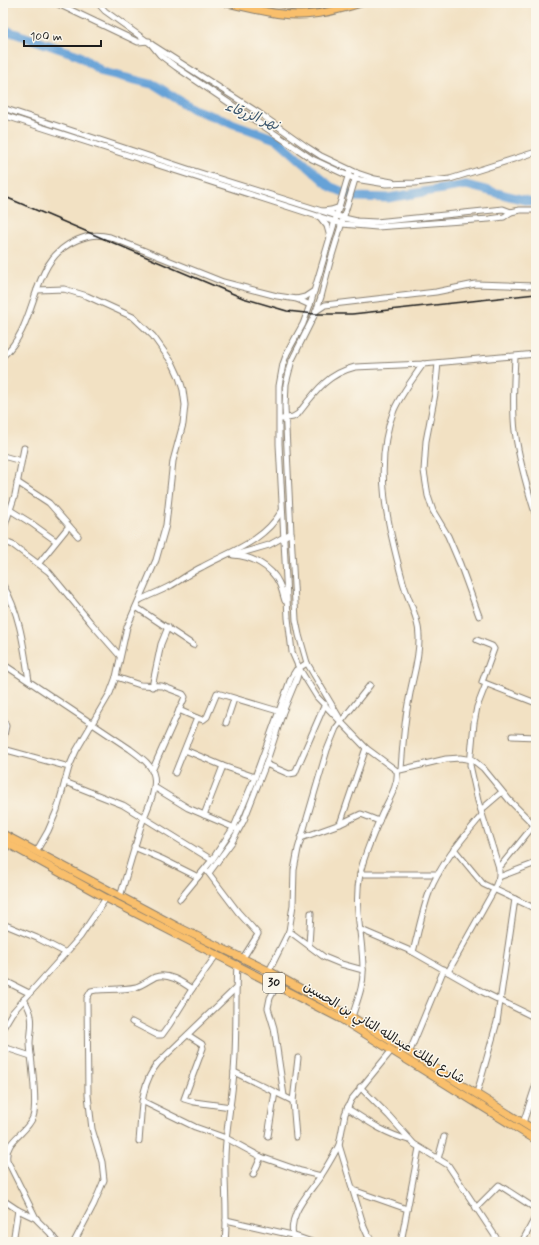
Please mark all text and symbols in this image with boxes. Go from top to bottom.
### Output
scale bar [24,22,101,48]
text: 100 m [30,29,62,45]
water label: نهر الزرقاء [222,97,284,135]
road number: 30 [263,973,285,993]
street label: شارع الملك عبدالله الثاني بن الحسين [299,978,468,1090]

